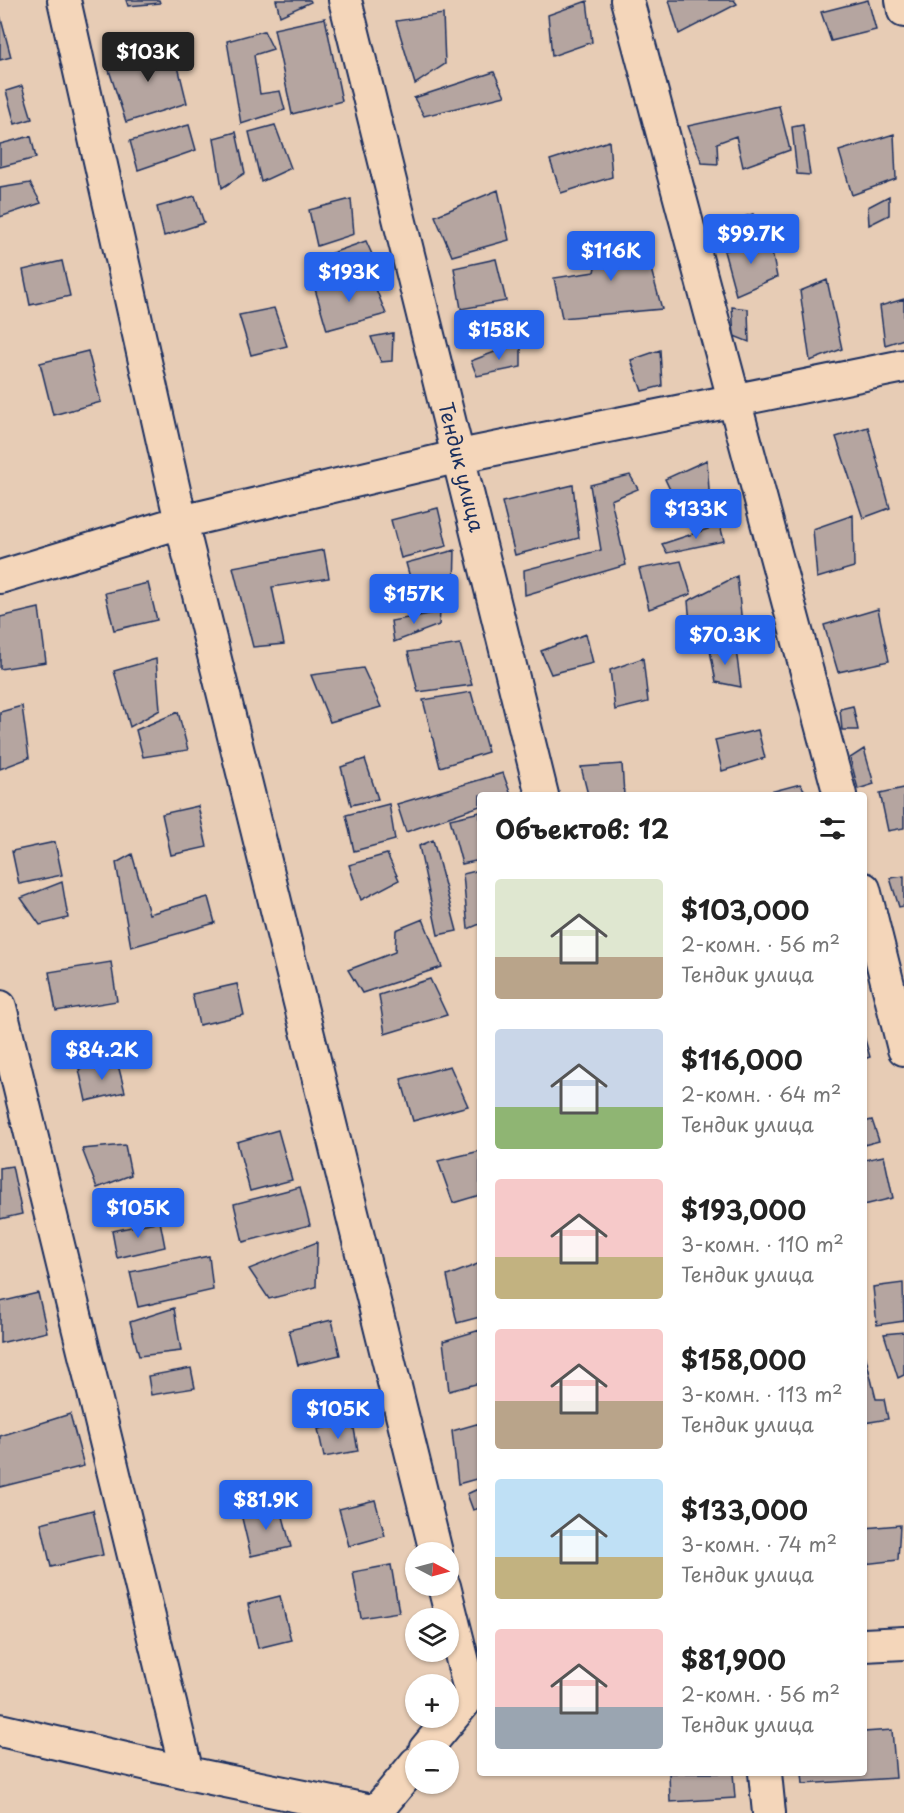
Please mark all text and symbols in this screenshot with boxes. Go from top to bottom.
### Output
pin: $103K [106,32,190,83]
text: $103K [116,36,180,66]
pin: $99.7K [702,214,800,265]
text: $99.7K [717,218,785,248]
pin: $116K [569,231,653,282]
text: $116K [581,235,641,265]
pin: $193K [307,252,391,303]
text: $193K [318,256,380,286]
pin: $158K [457,310,541,361]
text: $158K [468,314,530,344]
street label: Тендик улица [431,399,493,535]
pin: $133K [654,489,738,540]
text: $133K [664,493,728,523]
pin: $157K [372,574,456,625]
text: $157K [384,578,444,608]
pin: $70.3K [676,615,774,666]
text: $70.3K [689,619,761,649]
text: Объектов: 12 [495,809,669,848]
icon: filters [816,812,849,845]
text: $103,000 [681,890,809,929]
icon: home [543,903,615,975]
text: 2-комн. · 56 m² [681,929,840,959]
text: Тендик улица [681,959,814,989]
pin: $84.2K [53,1030,151,1081]
text: $84.2K [65,1034,139,1064]
text: $116,000 [681,1040,803,1079]
icon: home [543,1053,615,1125]
text: 2-комн. · 64 m² [681,1079,841,1109]
text: Тендик улица [681,1109,814,1139]
pin: $105K [96,1188,180,1239]
text: $193,000 [681,1190,806,1229]
text: $105K [106,1192,170,1222]
icon: home [543,1203,615,1275]
text: 3-комн. · 110 m² [681,1229,844,1259]
text: Тендик улица [681,1259,814,1289]
text: $158,000 [681,1340,806,1379]
icon: home [543,1353,615,1425]
text: 3-комн. · 113 m² [681,1379,843,1409]
pin: $105K [296,1389,380,1440]
text: $105K [306,1393,370,1423]
text: Тендик улица [681,1409,814,1439]
pin: $81.9K [217,1480,315,1531]
text: $81.9K [233,1484,299,1514]
text: $133,000 [681,1490,808,1529]
icon: home [543,1503,615,1575]
text: 3-комн. · 74 m² [681,1529,837,1559]
north arrow [405,1542,459,1596]
map controls [405,1542,459,1794]
text: Тендик улица [681,1559,814,1589]
button: layers [405,1608,459,1662]
text: $81,900 [681,1640,786,1679]
icon: home [543,1653,615,1725]
button: + [405,1674,459,1728]
text: 2-комн. · 56 m² [681,1679,840,1709]
text: Тендик улица [681,1709,814,1739]
button: − [405,1740,459,1794]

